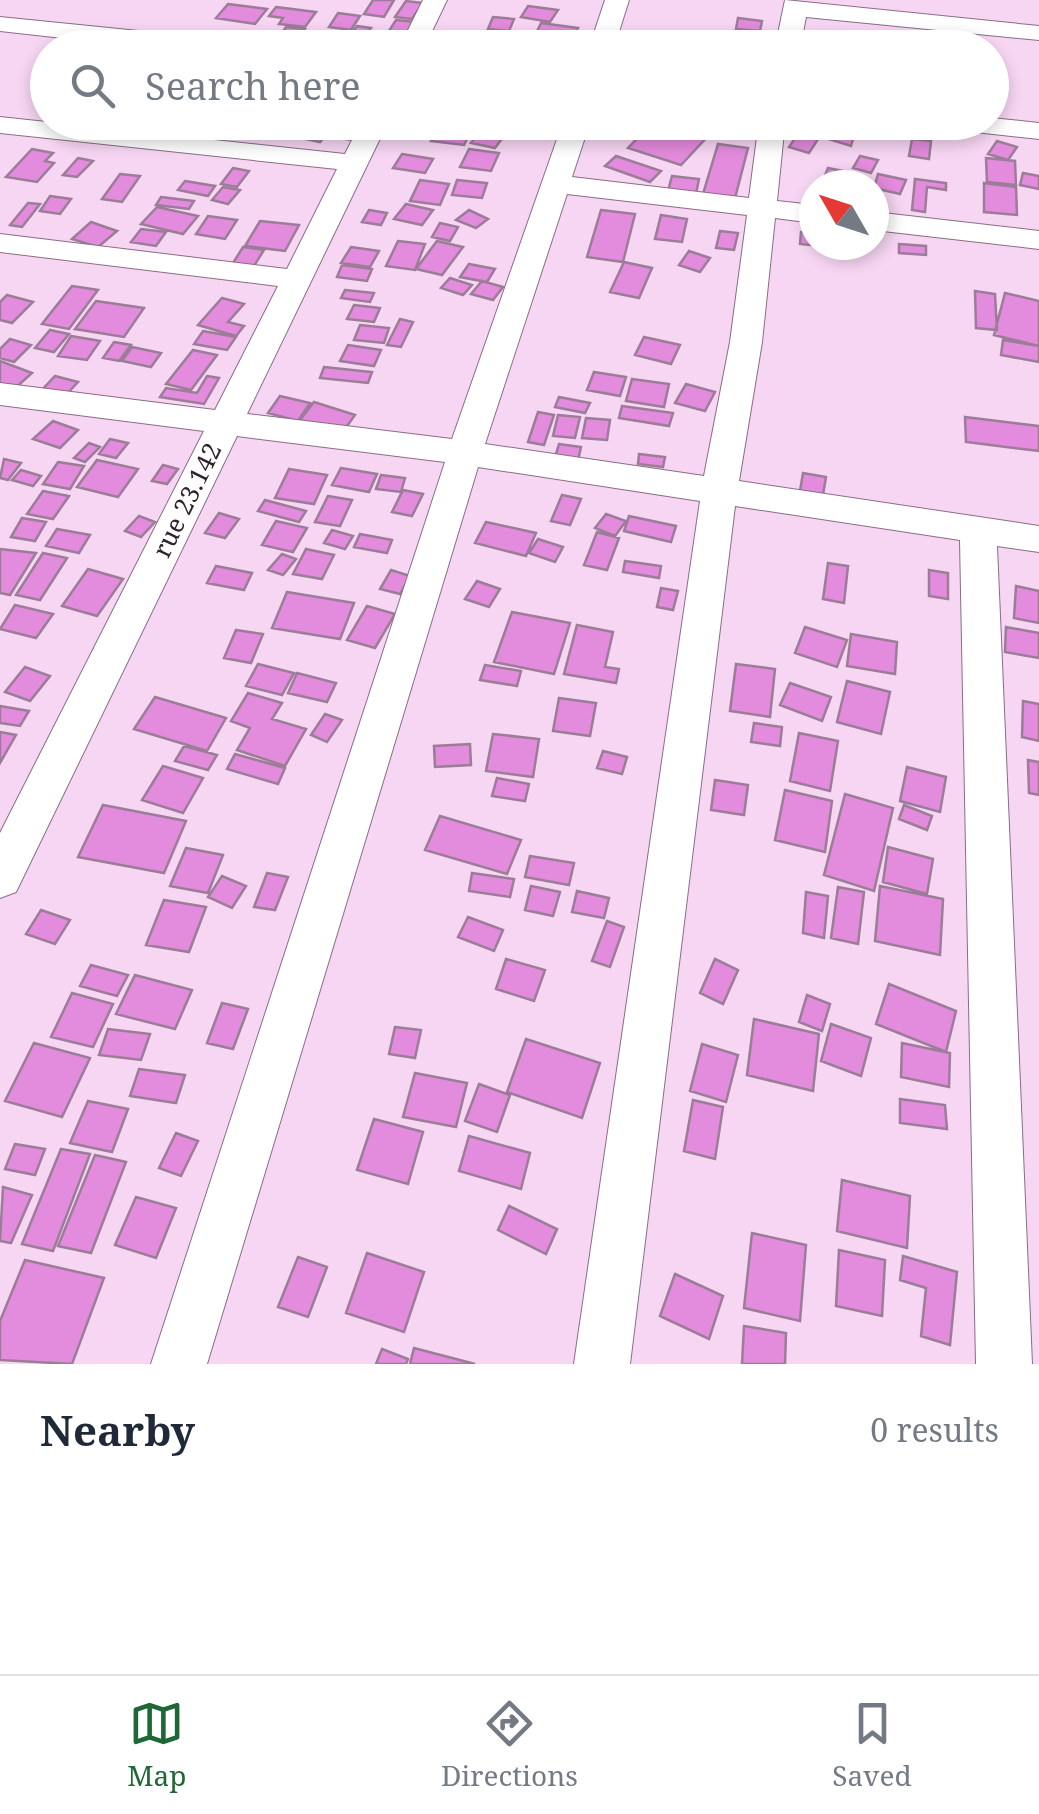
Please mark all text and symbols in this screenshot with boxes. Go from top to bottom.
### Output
search box [30,30,1009,140]
icon: search [65,58,120,113]
text: Search here [145,59,361,111]
north arrow [799,170,889,260]
street label: rue 23.142 [144,437,228,563]
text: Nearby [40,1401,195,1458]
text: 0 results [870,1408,999,1451]
tab: Map [127,1696,186,1794]
tab: Directions [441,1696,578,1794]
tab: Saved [832,1696,912,1794]

